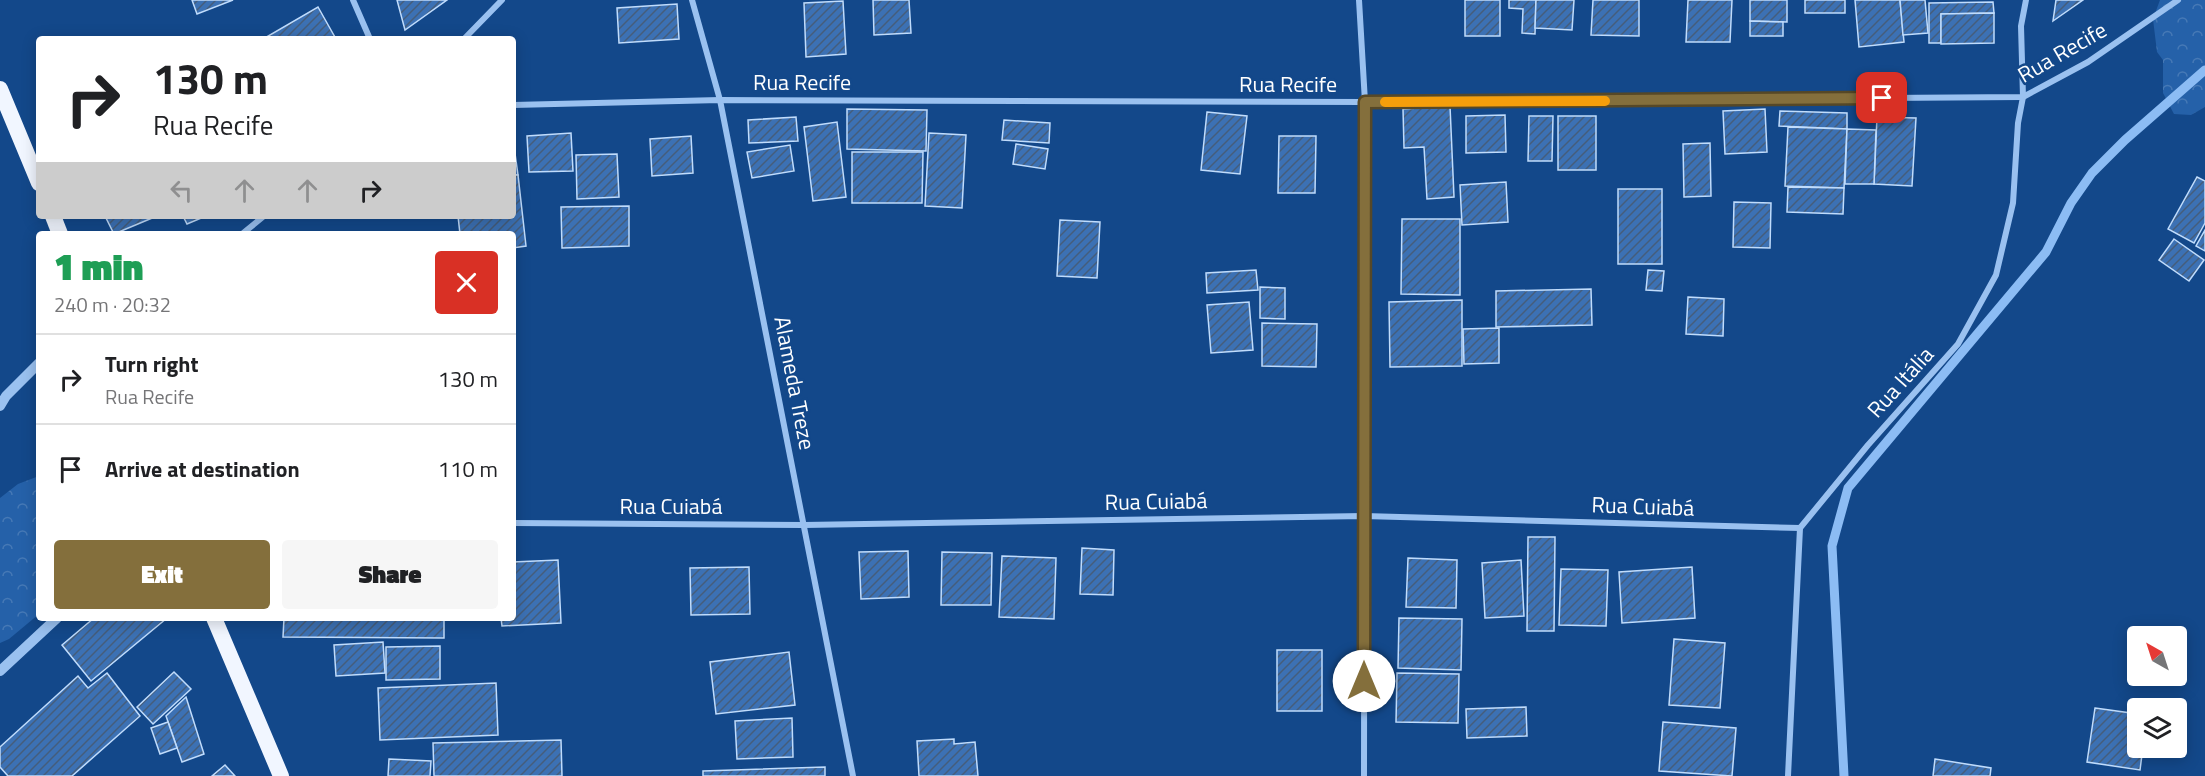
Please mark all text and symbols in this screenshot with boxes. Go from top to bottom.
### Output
street label: Rua Recife [2011,13,2113,91]
text: 130 m [153,46,268,110]
icon: right [54,60,132,138]
street label: Rua Recife [753,65,851,99]
street label: Rua Recife [1239,67,1337,101]
pin [1856,72,1907,123]
icon: arrive [1865,81,1898,114]
text: Rua Recife [153,104,273,145]
icon: left [165,174,198,207]
icon: ahead [228,174,261,207]
icon: ahead [291,174,324,207]
icon: right [354,174,387,207]
text: 1 min [54,239,143,294]
button: close [435,251,498,314]
text: 240 m · 20:32 [54,289,171,320]
street label: Alameda Treze [765,313,825,453]
street label: Rua Itália [1859,339,1941,425]
text: Turn right [105,347,199,381]
text: 130 m [438,362,498,396]
icon: right [54,363,87,396]
text: Rua Recife [105,381,194,412]
text: Arrive at destination [105,452,300,486]
text: 110 m [438,452,498,486]
icon: arrive [54,453,87,486]
street label: Rua Cuiabá [1104,483,1208,519]
street label: Rua Cuiabá [1591,487,1695,525]
street label: Rua Cuiabá [620,489,722,523]
button: Exit [54,540,270,609]
button: Share [282,540,498,609]
north arrow [2127,626,2187,686]
map controls [2127,626,2187,758]
position arrow [1332,649,1396,713]
button: layers [2127,698,2187,758]

